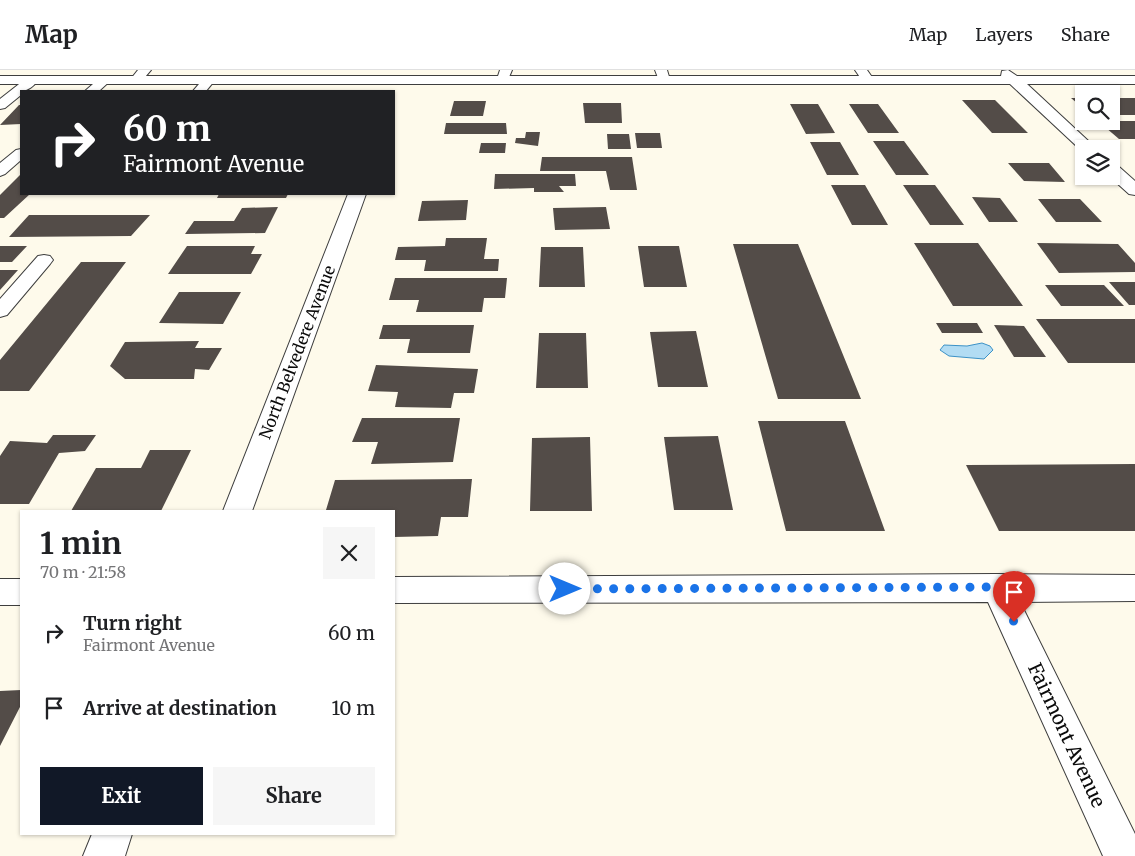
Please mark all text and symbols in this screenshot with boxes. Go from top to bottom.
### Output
text: Map [25,19,78,50]
text: Map [909,23,947,46]
text: Layers [975,23,1033,46]
text: Share [1061,23,1110,46]
map controls [1075,85,1120,185]
button: search [1075,85,1120,130]
text: 60 m [123,107,211,151]
icon: right [40,110,105,175]
button: layers [1075,140,1120,185]
text: Fairmont Avenue [123,150,304,178]
street label: North Belvedere Avenue [255,262,339,442]
text: 1 min [40,524,122,562]
button: close [323,527,375,579]
text: 70 m · 21:58 [40,562,126,582]
position arrow [538,562,590,614]
pin [993,571,1035,622]
icon: arrive [1000,578,1028,606]
text: Turn right [83,611,182,635]
icon: right [40,619,68,647]
text: 60 m [328,621,375,645]
text: Fairmont Avenue [83,635,215,655]
street label: Fairmont Avenue [1023,659,1111,811]
icon: arrive [40,694,68,722]
text: Arrive at destination [83,696,277,720]
text: 10 m [332,696,375,720]
button: Exit [40,767,203,825]
button: Share [213,767,375,825]

